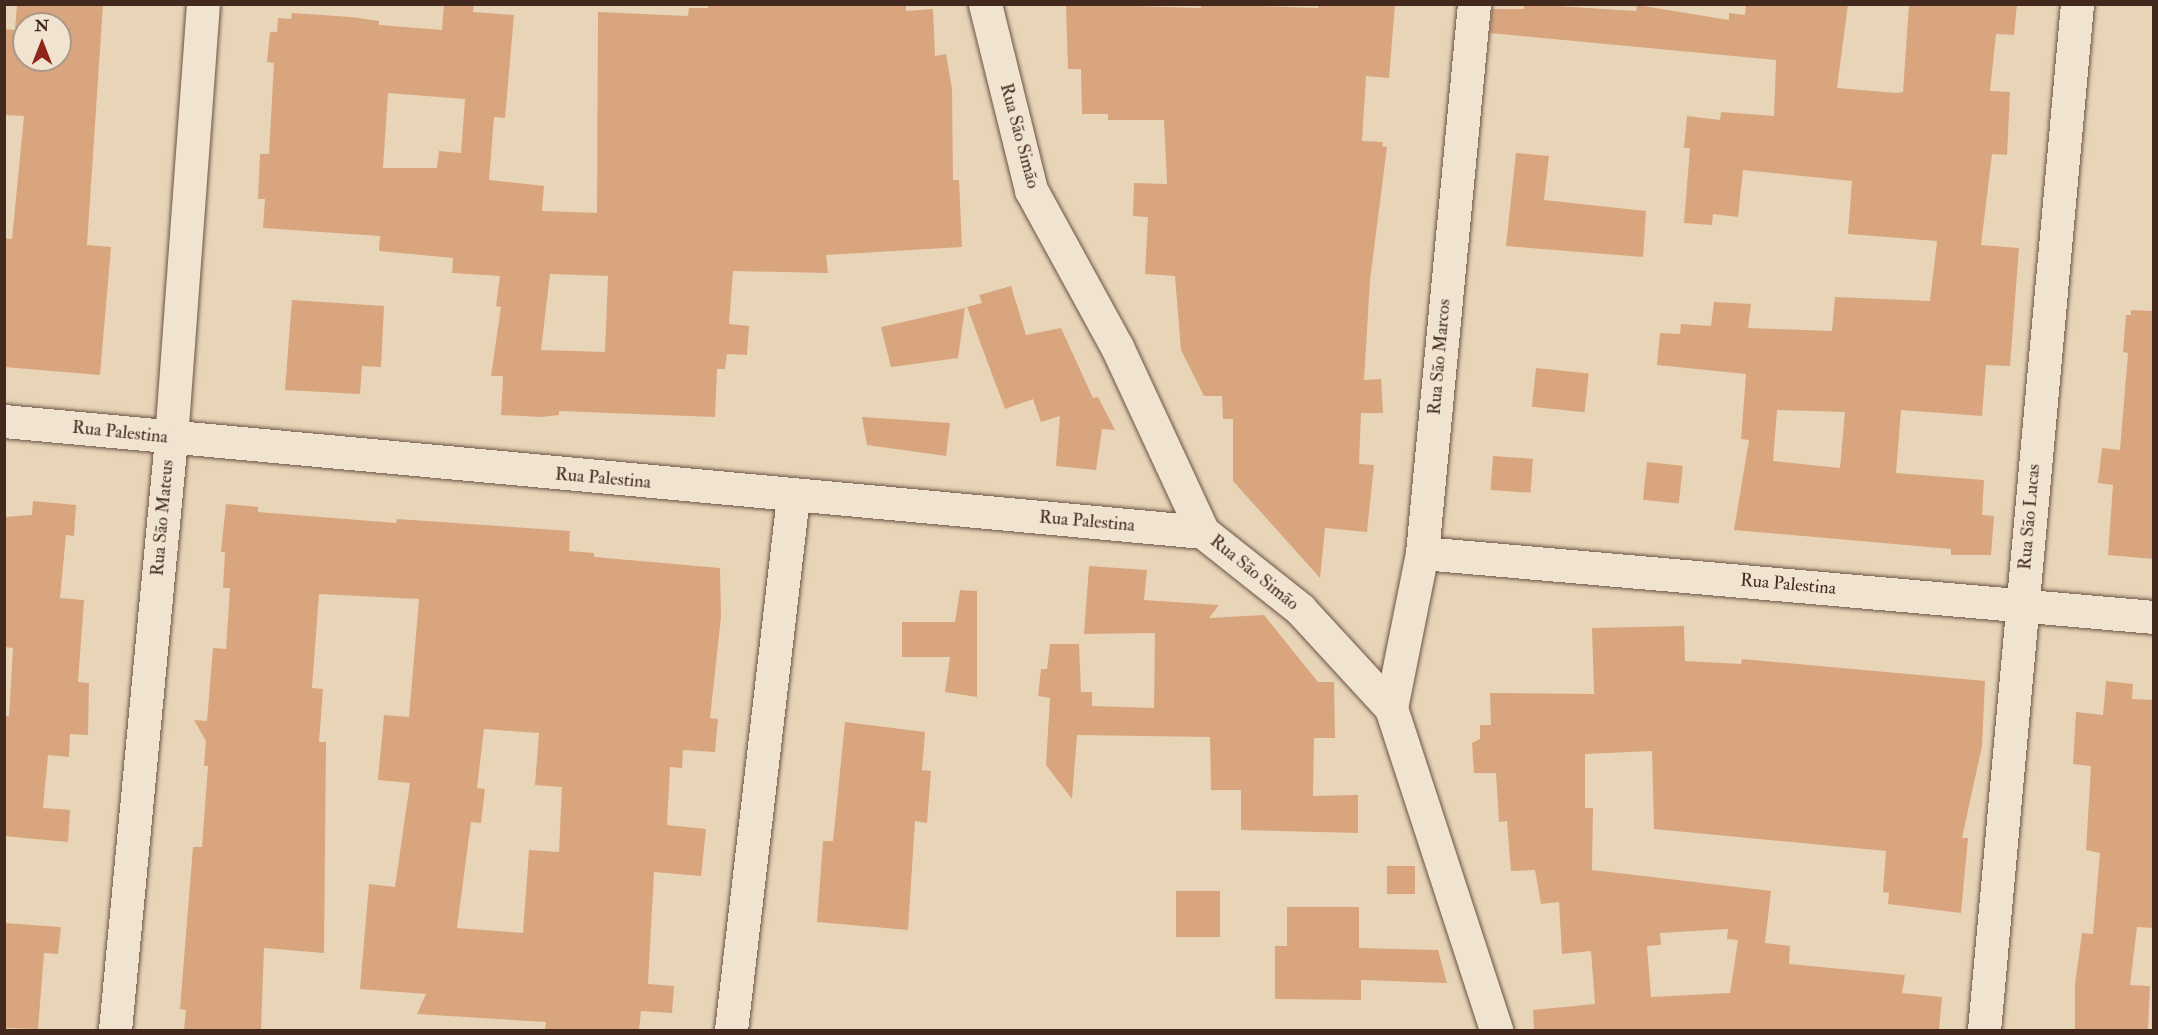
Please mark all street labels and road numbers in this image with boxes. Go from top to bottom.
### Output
street label: Rua São Simão [995,81,1043,191]
street label: Rua São Marcos [1424,298,1456,416]
street label: Rua Palestina [71,417,169,449]
street label: Rua São Mateus [147,459,179,577]
street label: Rua São Lucas [2015,463,2045,571]
street label: Rua Palestina [554,464,652,494]
street label: Rua Palestina [1038,507,1136,537]
street label: Rua São Simão [1205,531,1303,615]
street label: Rua Palestina [1739,570,1837,600]

